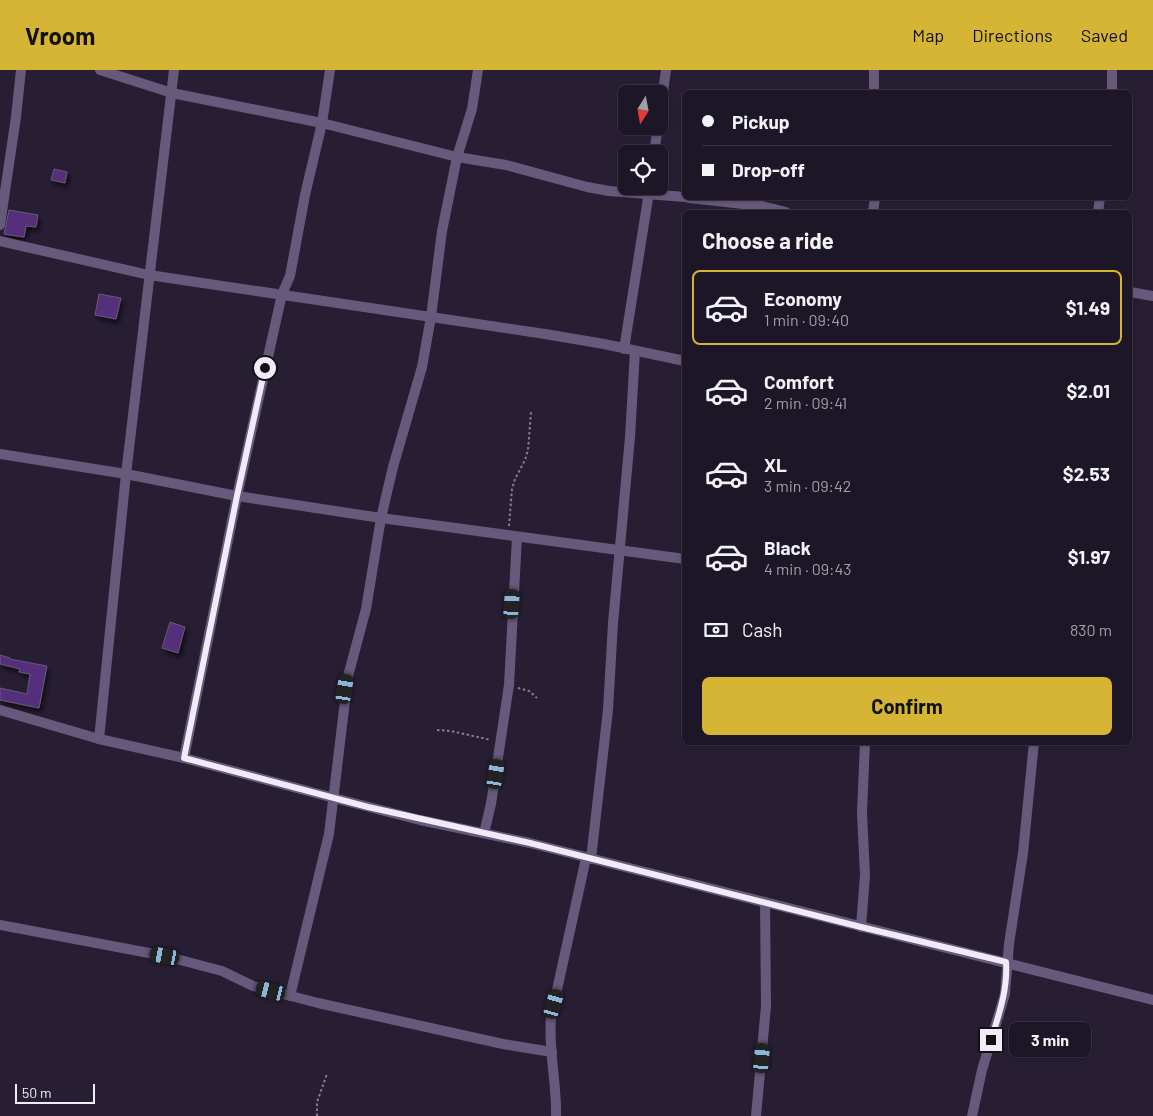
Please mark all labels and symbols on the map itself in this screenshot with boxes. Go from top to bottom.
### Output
north arrow [618,85,668,135]
route start [254,357,276,379]
car [503,589,520,619]
car [335,673,354,705]
car [486,758,505,790]
car [148,946,181,966]
car [254,980,287,1002]
car [542,988,565,1020]
callout: 3 min [1008,1022,1091,1058]
route end [980,1029,1002,1051]
car [753,1042,770,1074]
scale bar [15,1081,95,1104]

